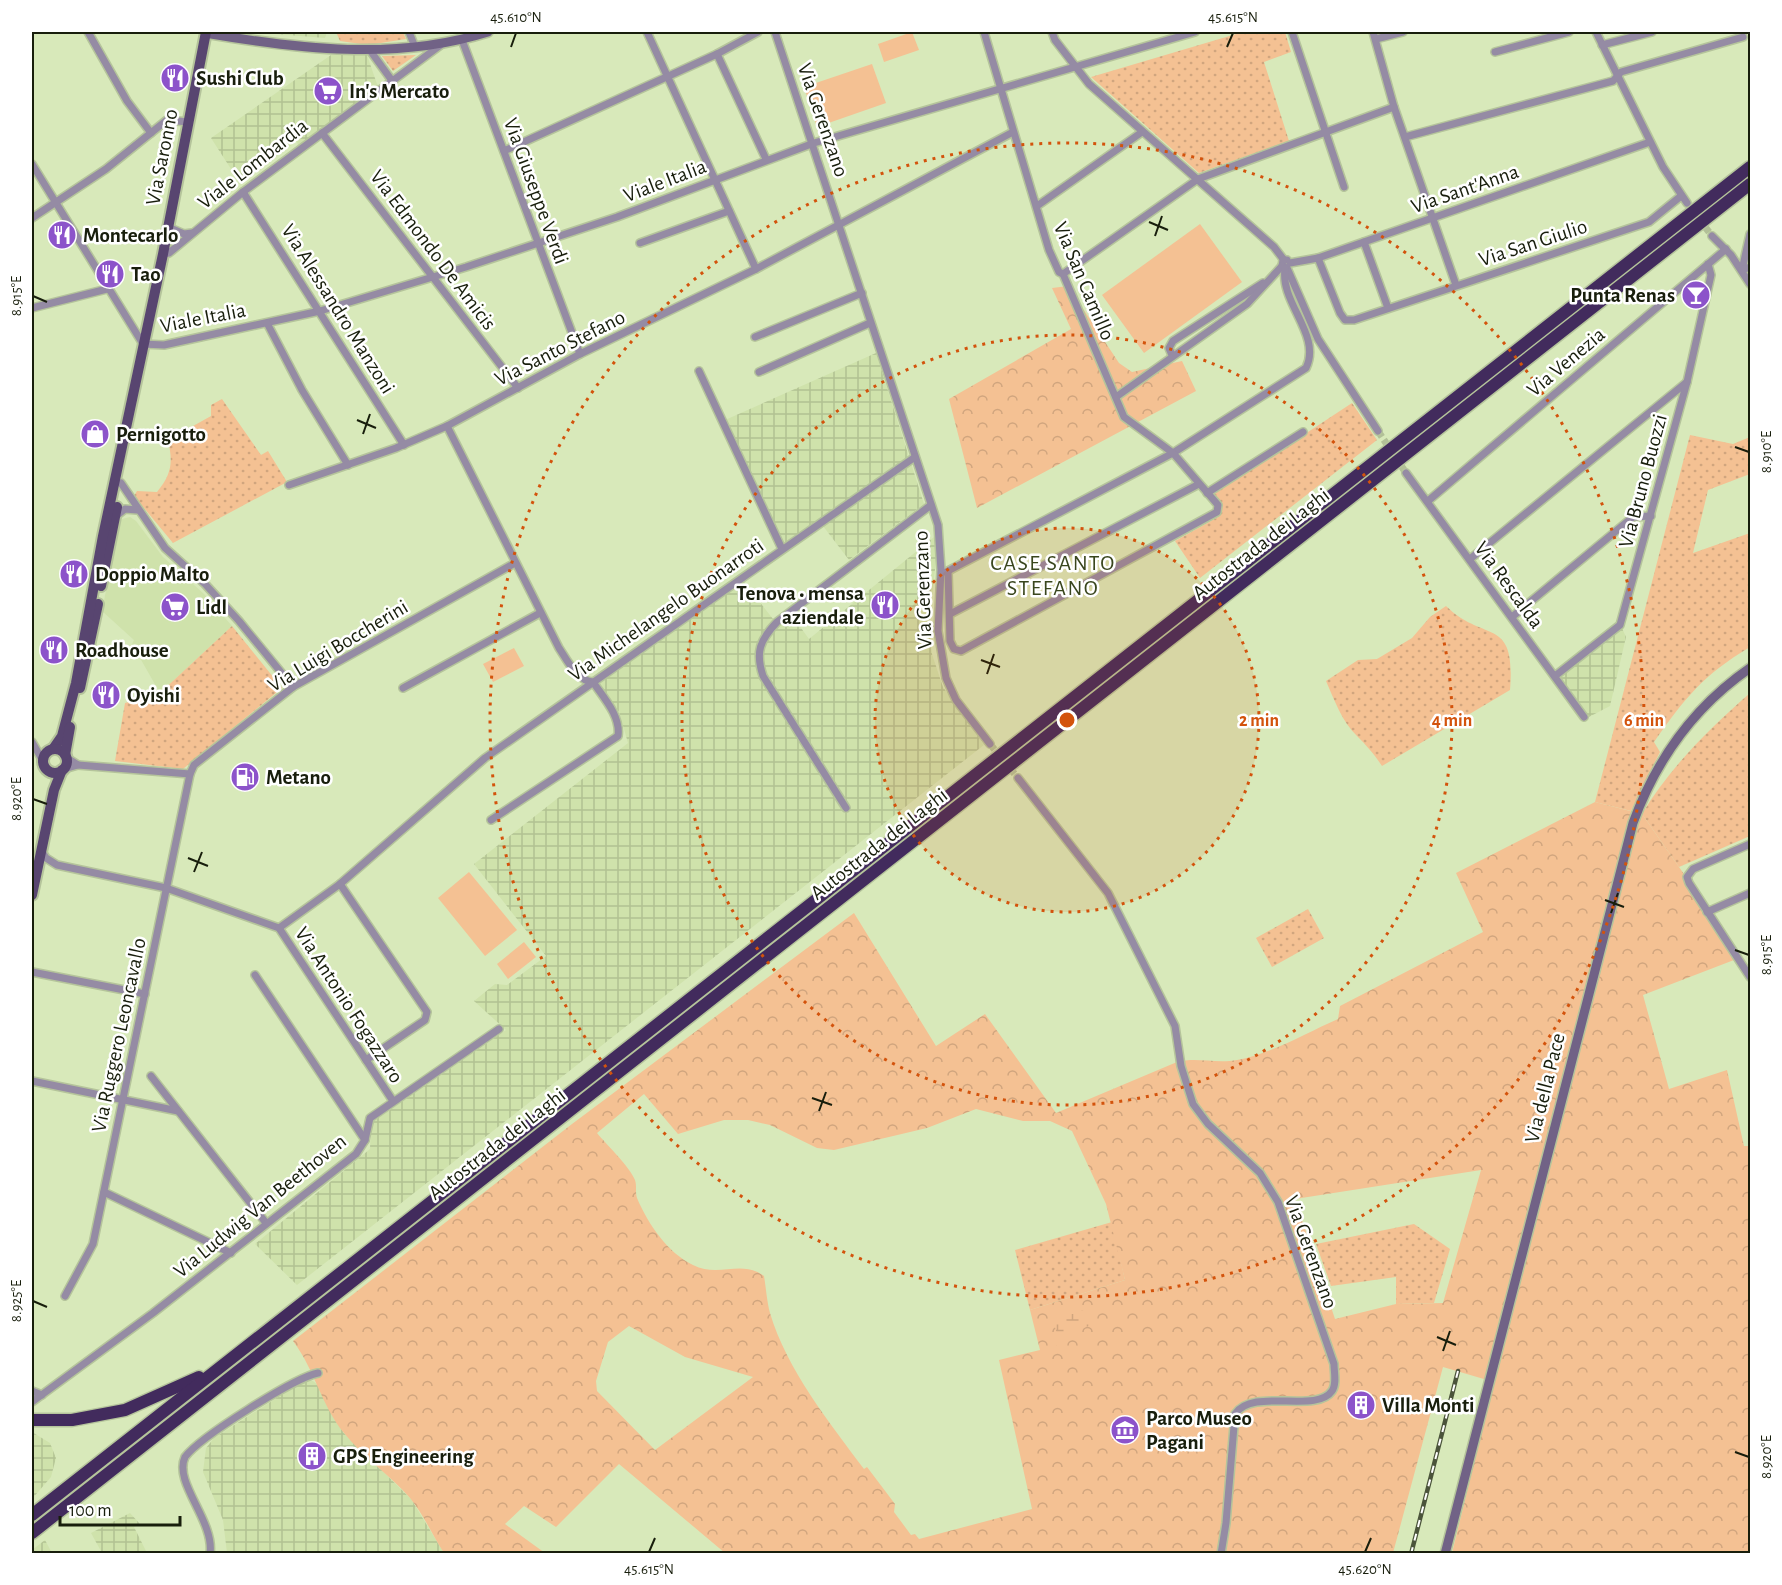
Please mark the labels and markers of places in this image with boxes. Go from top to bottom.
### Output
restaurant icon: Sushi Club [159,62,191,94]
place label: Sushi Club [196,68,284,89]
supermarket icon: In's Mercato [312,75,344,107]
place label: In's Mercato [349,81,449,102]
restaurant icon: Montecarlo [46,219,78,251]
place label: Montecarlo [83,225,179,246]
restaurant icon: Tao [94,258,126,290]
place label: Tao [131,264,161,285]
bar icon: Punta Renas [1680,279,1712,311]
place label: Punta Renas [1570,285,1675,306]
shop icon: Pernigotto [79,418,111,450]
place label: Pernigotto [116,424,206,445]
restaurant icon: Doppio Malto [58,558,90,590]
place label: Doppio Malto [95,564,209,585]
place label: Tenova • mensa aziendale [736,583,864,628]
restaurant icon: Tenova • mensa aziendale [869,589,901,621]
supermarket icon: Lidl [159,591,191,623]
place label: Lidl [196,597,227,618]
restaurant icon: Roadhouse [38,634,70,666]
place label: Roadhouse [75,640,169,661]
restaurant icon: Oyishi [90,679,122,711]
place label: Oyishi [127,685,180,706]
centre of rings [1057,710,1077,730]
fuel station icon: Metano [229,761,261,793]
place label: Metano [266,767,331,788]
building icon: Villa Monti [1345,1389,1377,1421]
place label: Villa Monti [1382,1395,1474,1416]
place label: Parco Museo Pagani [1146,1408,1252,1453]
museum icon: Parco Museo Pagani [1109,1414,1141,1446]
building icon: GPS Engineering [296,1440,328,1472]
place label: GPS Engineering [333,1446,474,1467]

